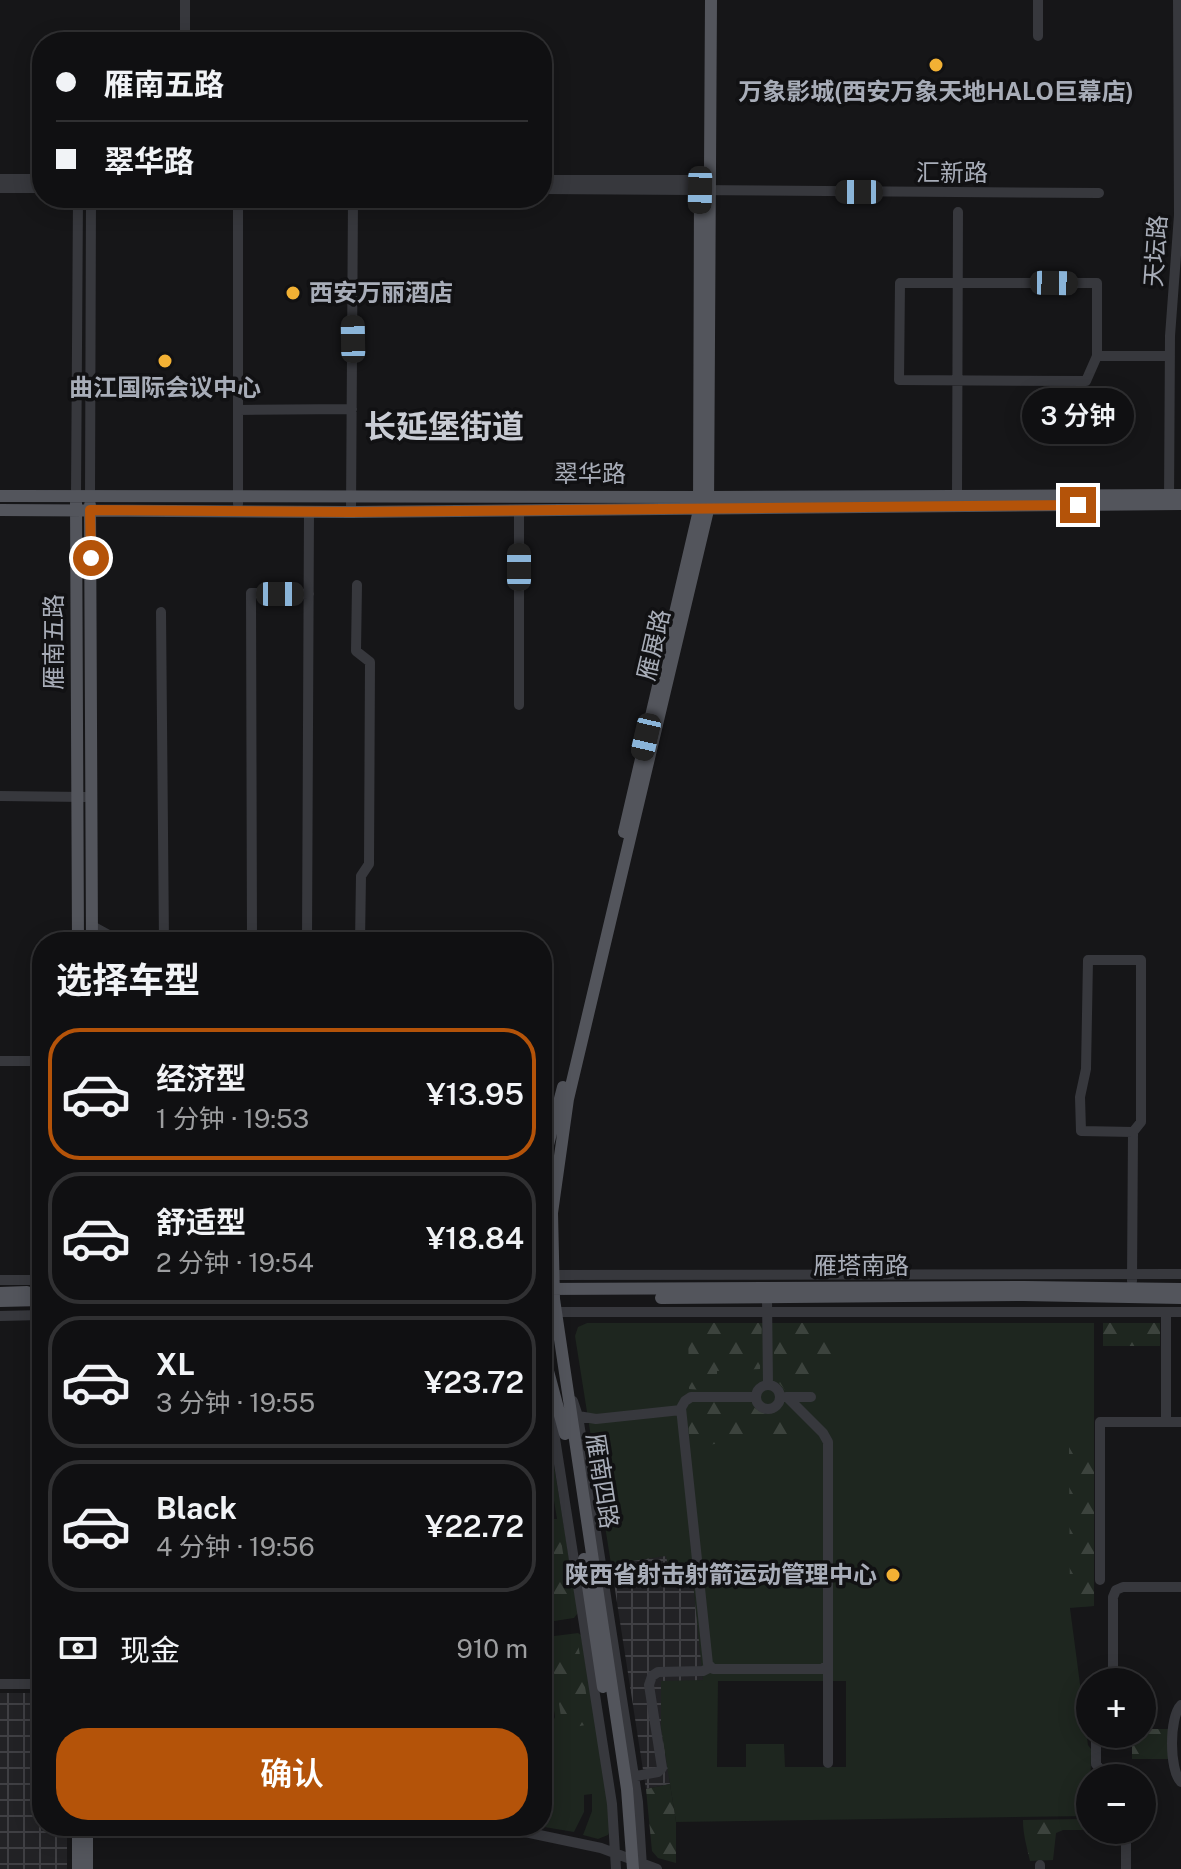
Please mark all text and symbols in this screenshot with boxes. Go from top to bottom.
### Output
marker: 万象影城(西安万象天地HALO巨幕店) [927,56,945,74]
text: 雁南五路 [104,66,224,102]
place label: 万象影城(西安万象天地HALO巨幕店) [738,77,1134,105]
text: 翠华路 [104,143,194,179]
street label: 汇新路 [916,158,988,186]
car [688,166,712,214]
car [835,180,883,204]
street label: 天坛路 [1139,214,1171,288]
car [1030,271,1078,295]
place label: 西安万丽酒店 [309,278,453,306]
marker: 西安万丽酒店 [284,284,302,302]
car [341,315,365,363]
marker: 曲江国际会议中心 [156,352,174,370]
place label: 曲江国际会议中心 [69,373,261,401]
callout: 3 分钟 [1022,389,1134,445]
text: 3 分钟 [1041,400,1115,431]
district label: 长延堡街道 [364,408,524,445]
street label: 翠华路 [554,459,626,487]
route end [1060,487,1096,523]
route start [73,540,109,576]
car [507,543,531,591]
car [256,582,304,606]
street label: 雁南五路 [39,594,67,690]
street label: 雁展路 [631,607,675,683]
car [629,711,663,763]
text: 选择车型 [56,959,200,1001]
icon: car [60,1058,132,1130]
text: 经济型 [156,1060,246,1096]
text: ¥13.95 [426,1076,524,1112]
text: 1 分钟 · 19:53 [156,1103,309,1134]
icon: car [60,1202,132,1274]
text: 舒适型 [156,1204,246,1240]
text: ¥18.84 [426,1220,524,1256]
text: 2 分钟 · 19:54 [156,1247,314,1278]
street label: 雁塔南路 [813,1251,909,1279]
icon: car [60,1346,132,1418]
text: XL [156,1346,195,1382]
text: ¥23.72 [424,1364,524,1400]
text: 3 分钟 · 19:55 [156,1387,315,1418]
street label: 雁南四路 [582,1431,624,1530]
icon: car [60,1490,132,1562]
text: Black [156,1490,237,1526]
text: ¥22.72 [425,1508,524,1544]
text: 4 分钟 · 19:56 [156,1531,315,1562]
place label: 陕西省射击射箭运动管理中心 [565,1560,877,1588]
marker: 陕西省射击射箭运动管理中心 [884,1566,902,1584]
icon: cash [56,1626,100,1670]
text: 现金 [120,1632,180,1668]
text: 910 m [456,1633,528,1664]
map controls [1076,1668,1156,1844]
button: + [1076,1668,1156,1748]
button: 确认 [56,1728,528,1820]
button: − [1076,1764,1156,1844]

